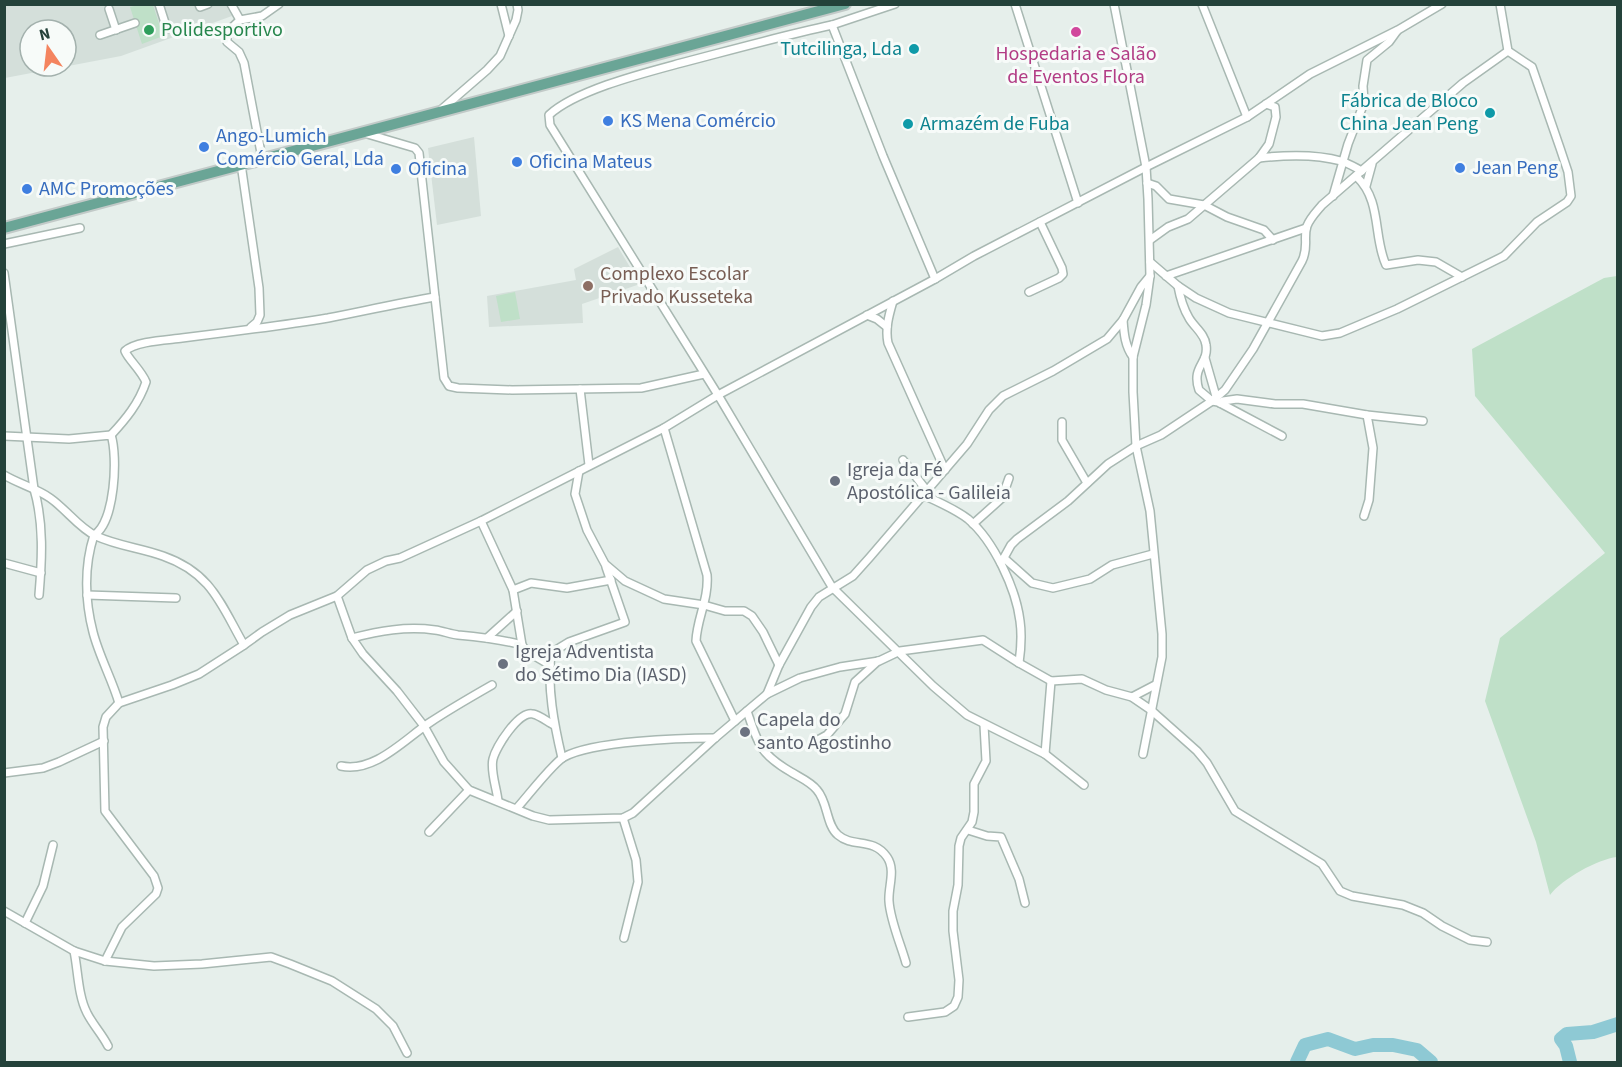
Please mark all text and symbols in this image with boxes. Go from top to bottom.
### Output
place label: Polidesportivo [161,16,283,44]
north arrow [18,18,78,78]
text: N [37,22,52,46]
marker: Polidesportivo [142,23,156,37]
marker: Hospedaria e Salão de Eventos Flora [1069,25,1083,39]
place label: Tutcilinga, Lda [780,35,902,63]
place label: Hospedaria e Salão de Eventos Flora [995,40,1157,91]
marker: Tutcilinga, Lda [907,42,921,56]
place label: Fábrica de Bloco China Jean Peng [1340,87,1478,138]
marker: Fábrica de Bloco China Jean Peng [1483,106,1497,120]
place label: KS Mena Comércio [620,107,776,135]
place label: Armazém de Fuba [920,110,1070,138]
marker: KS Mena Comércio [601,114,615,128]
marker: Armazém de Fuba [901,117,915,131]
place label: Ango-Lumich Comércio Geral, Lda [216,122,384,173]
marker: Ango-Lumich Comércio Geral, Lda [197,140,211,154]
place label: Oficina Mateus [529,148,652,176]
place label: Jean Peng [1472,154,1558,182]
place label: Oficina [408,155,467,183]
marker: Oficina Mateus [510,155,524,169]
marker: Jean Peng [1453,161,1467,175]
marker: Oficina [389,162,403,176]
place label: AMC Promoções [39,175,174,203]
marker: AMC Promoções [20,182,34,196]
place label: Complexo Escolar Privado Kusseteka [600,260,753,311]
marker: Complexo Escolar Privado Kusseteka [581,279,595,293]
place label: Igreja da Fé Apostólica - Galileia [847,456,1011,507]
marker: Igreja da Fé Apostólica - Galileia [828,474,842,488]
place label: Igreja Adventista do Sétimo Dia (IASD) [515,638,687,689]
marker: Igreja Adventista do Sétimo Dia (IASD) [496,657,510,671]
place label: Capela do santo Agostinho [757,706,892,757]
marker: Capela do santo Agostinho [738,725,752,739]

